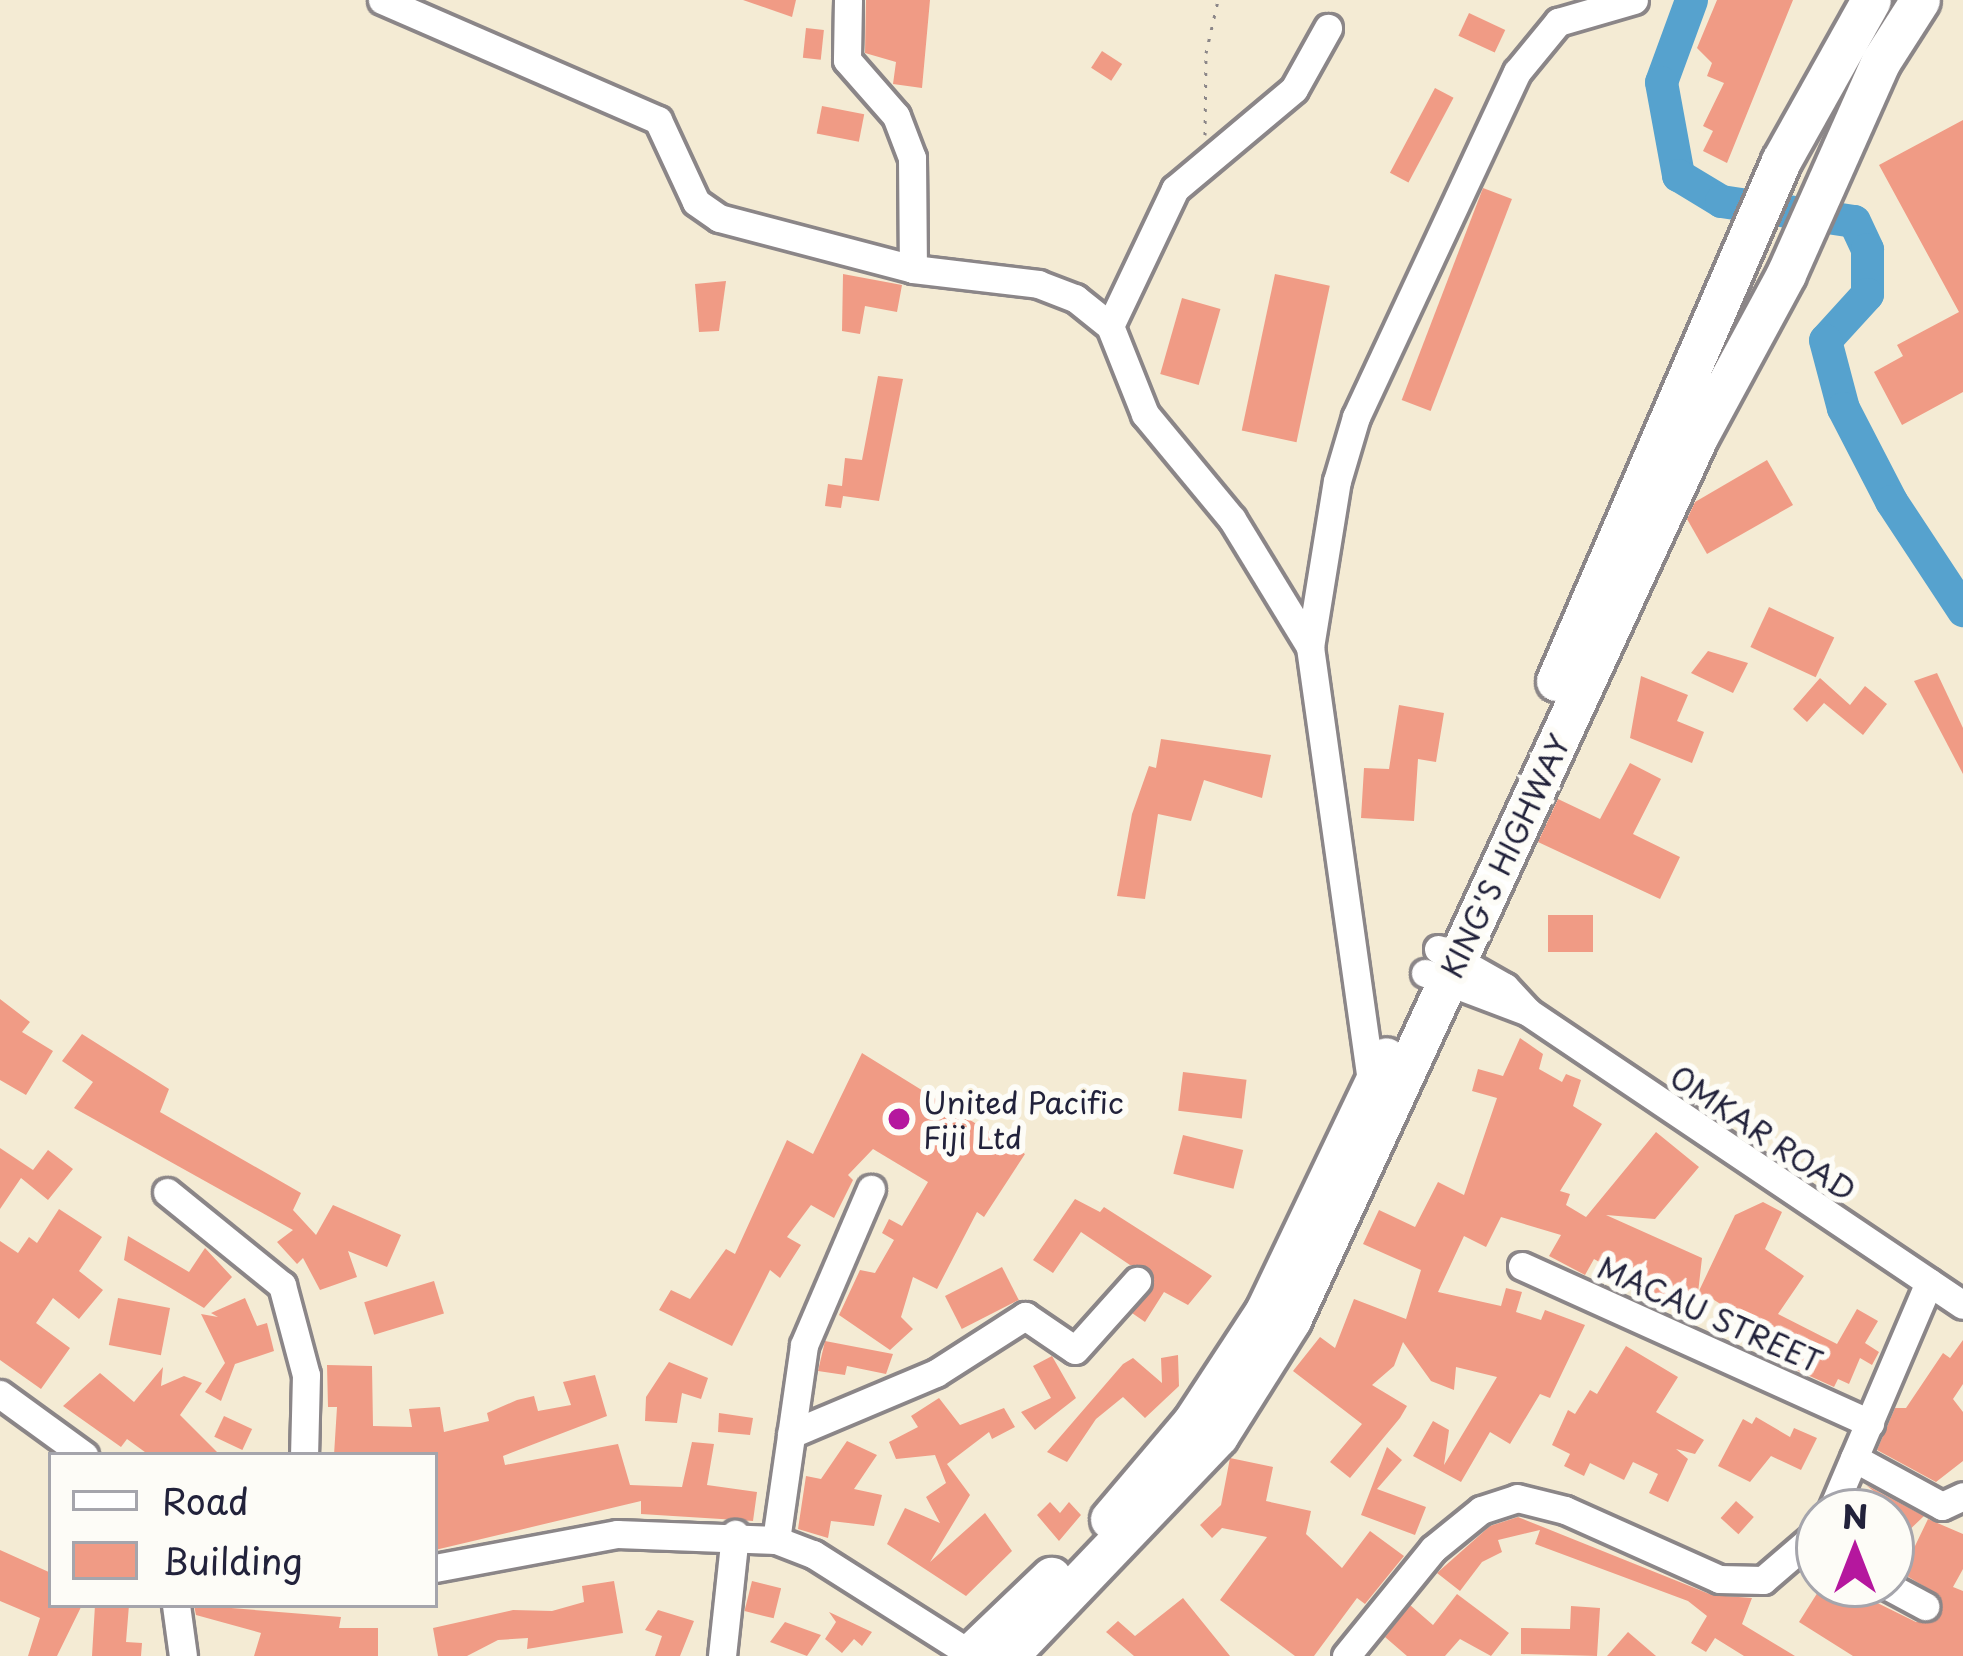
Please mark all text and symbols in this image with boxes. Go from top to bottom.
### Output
street label: KING'S HIGHWAY [1432,727,1578,985]
street label: OMKAR ROAD [1663,1057,1863,1209]
place label: United Pacific Fiji Ltd [923,1084,1125,1154]
marker: United Pacific Fiji Ltd [886,1106,912,1132]
street label: MACAU STREET [1591,1248,1829,1380]
legend [48,1452,438,1608]
text: Road [162,1473,249,1527]
north arrow [1795,1488,1915,1608]
text: N [1842,1490,1868,1540]
text: Building [162,1533,303,1587]

